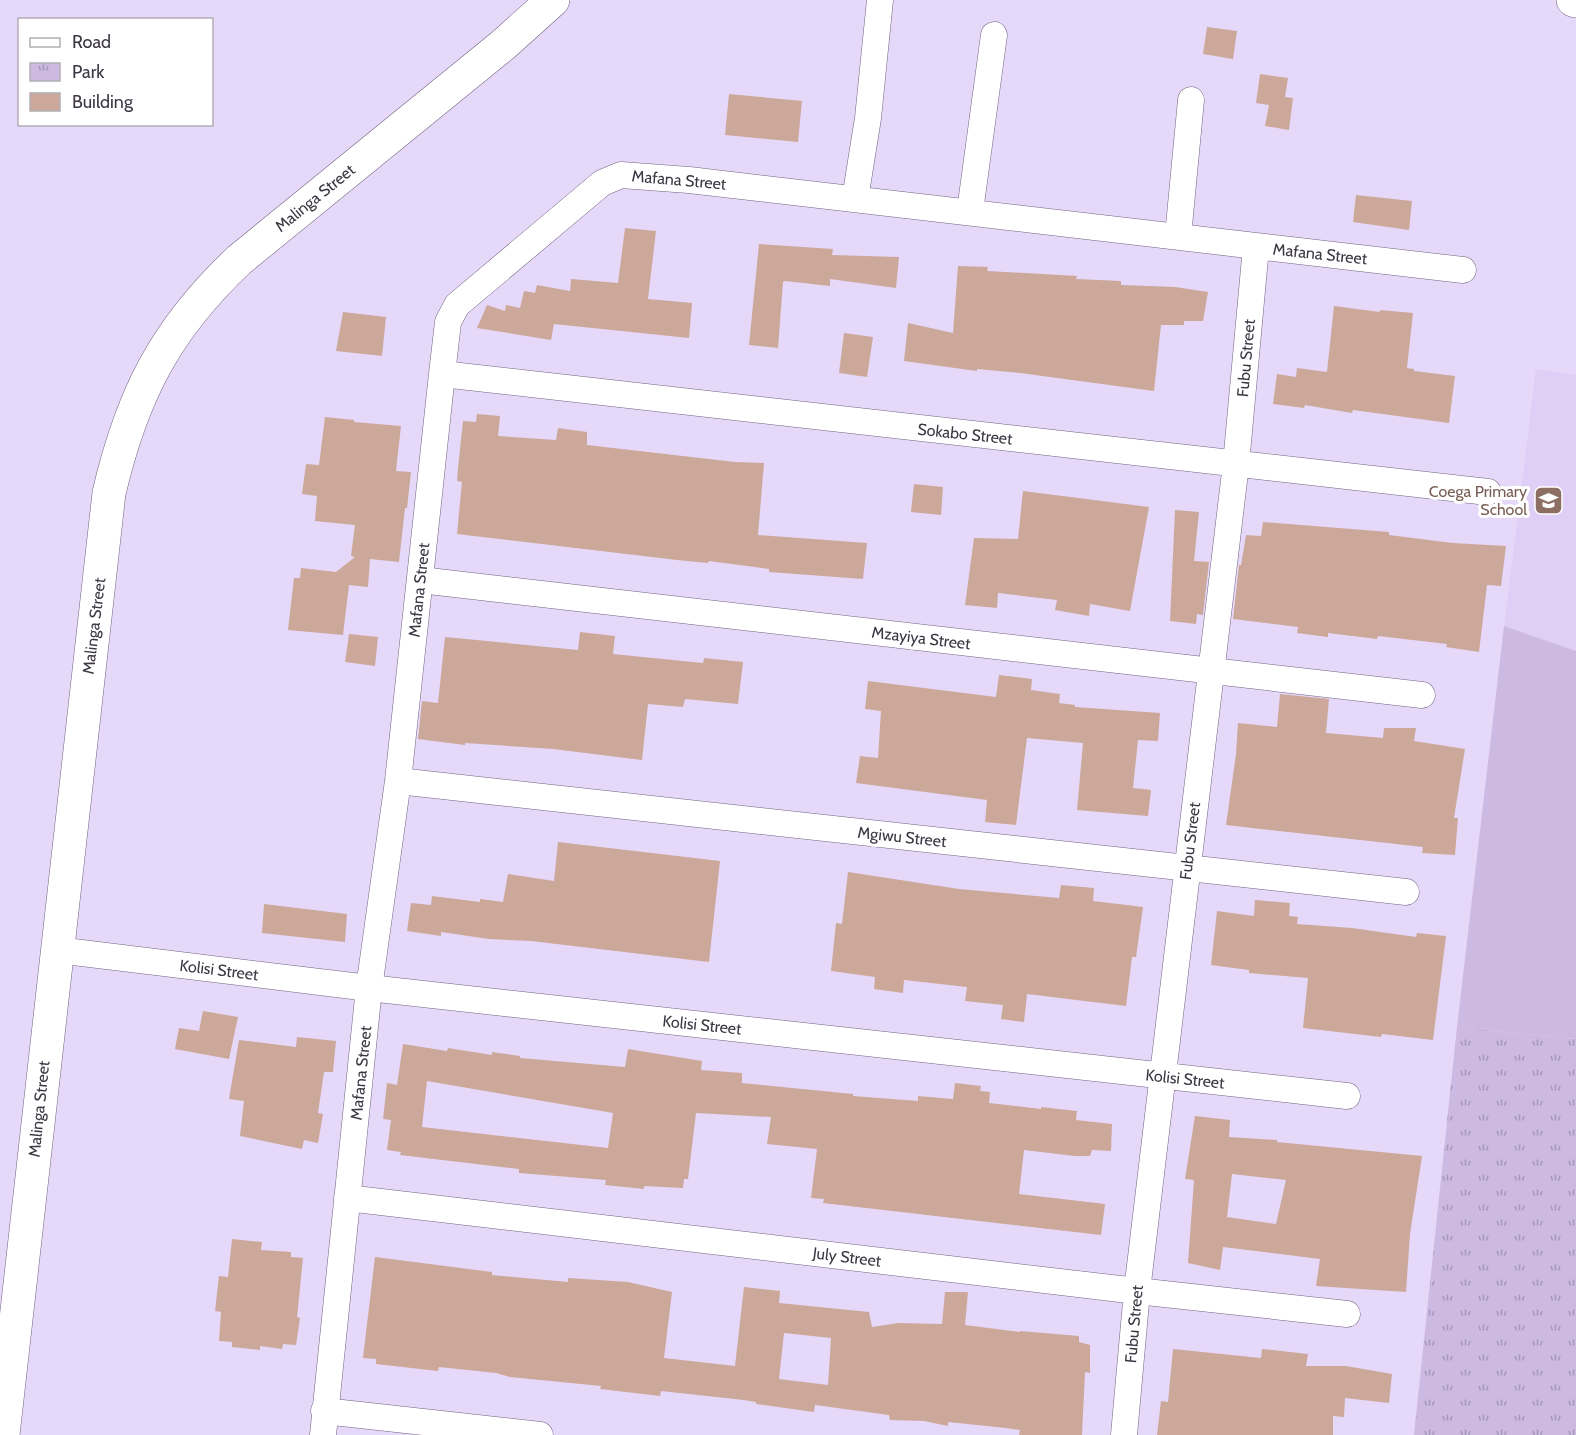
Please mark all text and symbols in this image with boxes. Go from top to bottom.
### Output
legend [18,18,213,126]
text: Road [72,31,111,53]
text: Park [72,61,105,83]
text: Building [72,91,134,113]
street label: Malinga Street [271,160,359,236]
street label: Mafana Street [631,166,728,194]
street label: Mafana Street [1272,240,1369,268]
street label: Fubu Street [1233,318,1259,398]
street label: Sokabo Street [917,420,1014,448]
place label: Coega Primary School [1429,482,1527,519]
school or university icon: Coega Primary School [1532,484,1564,516]
street label: Mafana Street [405,541,433,638]
street label: Malinga Street [79,576,109,675]
street label: Mzayiya Street [870,622,972,654]
street label: Fubu Street [1176,800,1204,881]
street label: Mgiwu Street [857,823,948,851]
street label: Kolisi Street [179,956,260,984]
street label: Kolisi Street [662,1011,743,1039]
street label: Mafana Street [347,1024,375,1121]
street label: Malinga Street [24,1059,54,1158]
street label: Kolisi Street [1145,1065,1226,1093]
street label: July Street [811,1243,883,1271]
street label: Fubu Street [1121,1284,1147,1364]

